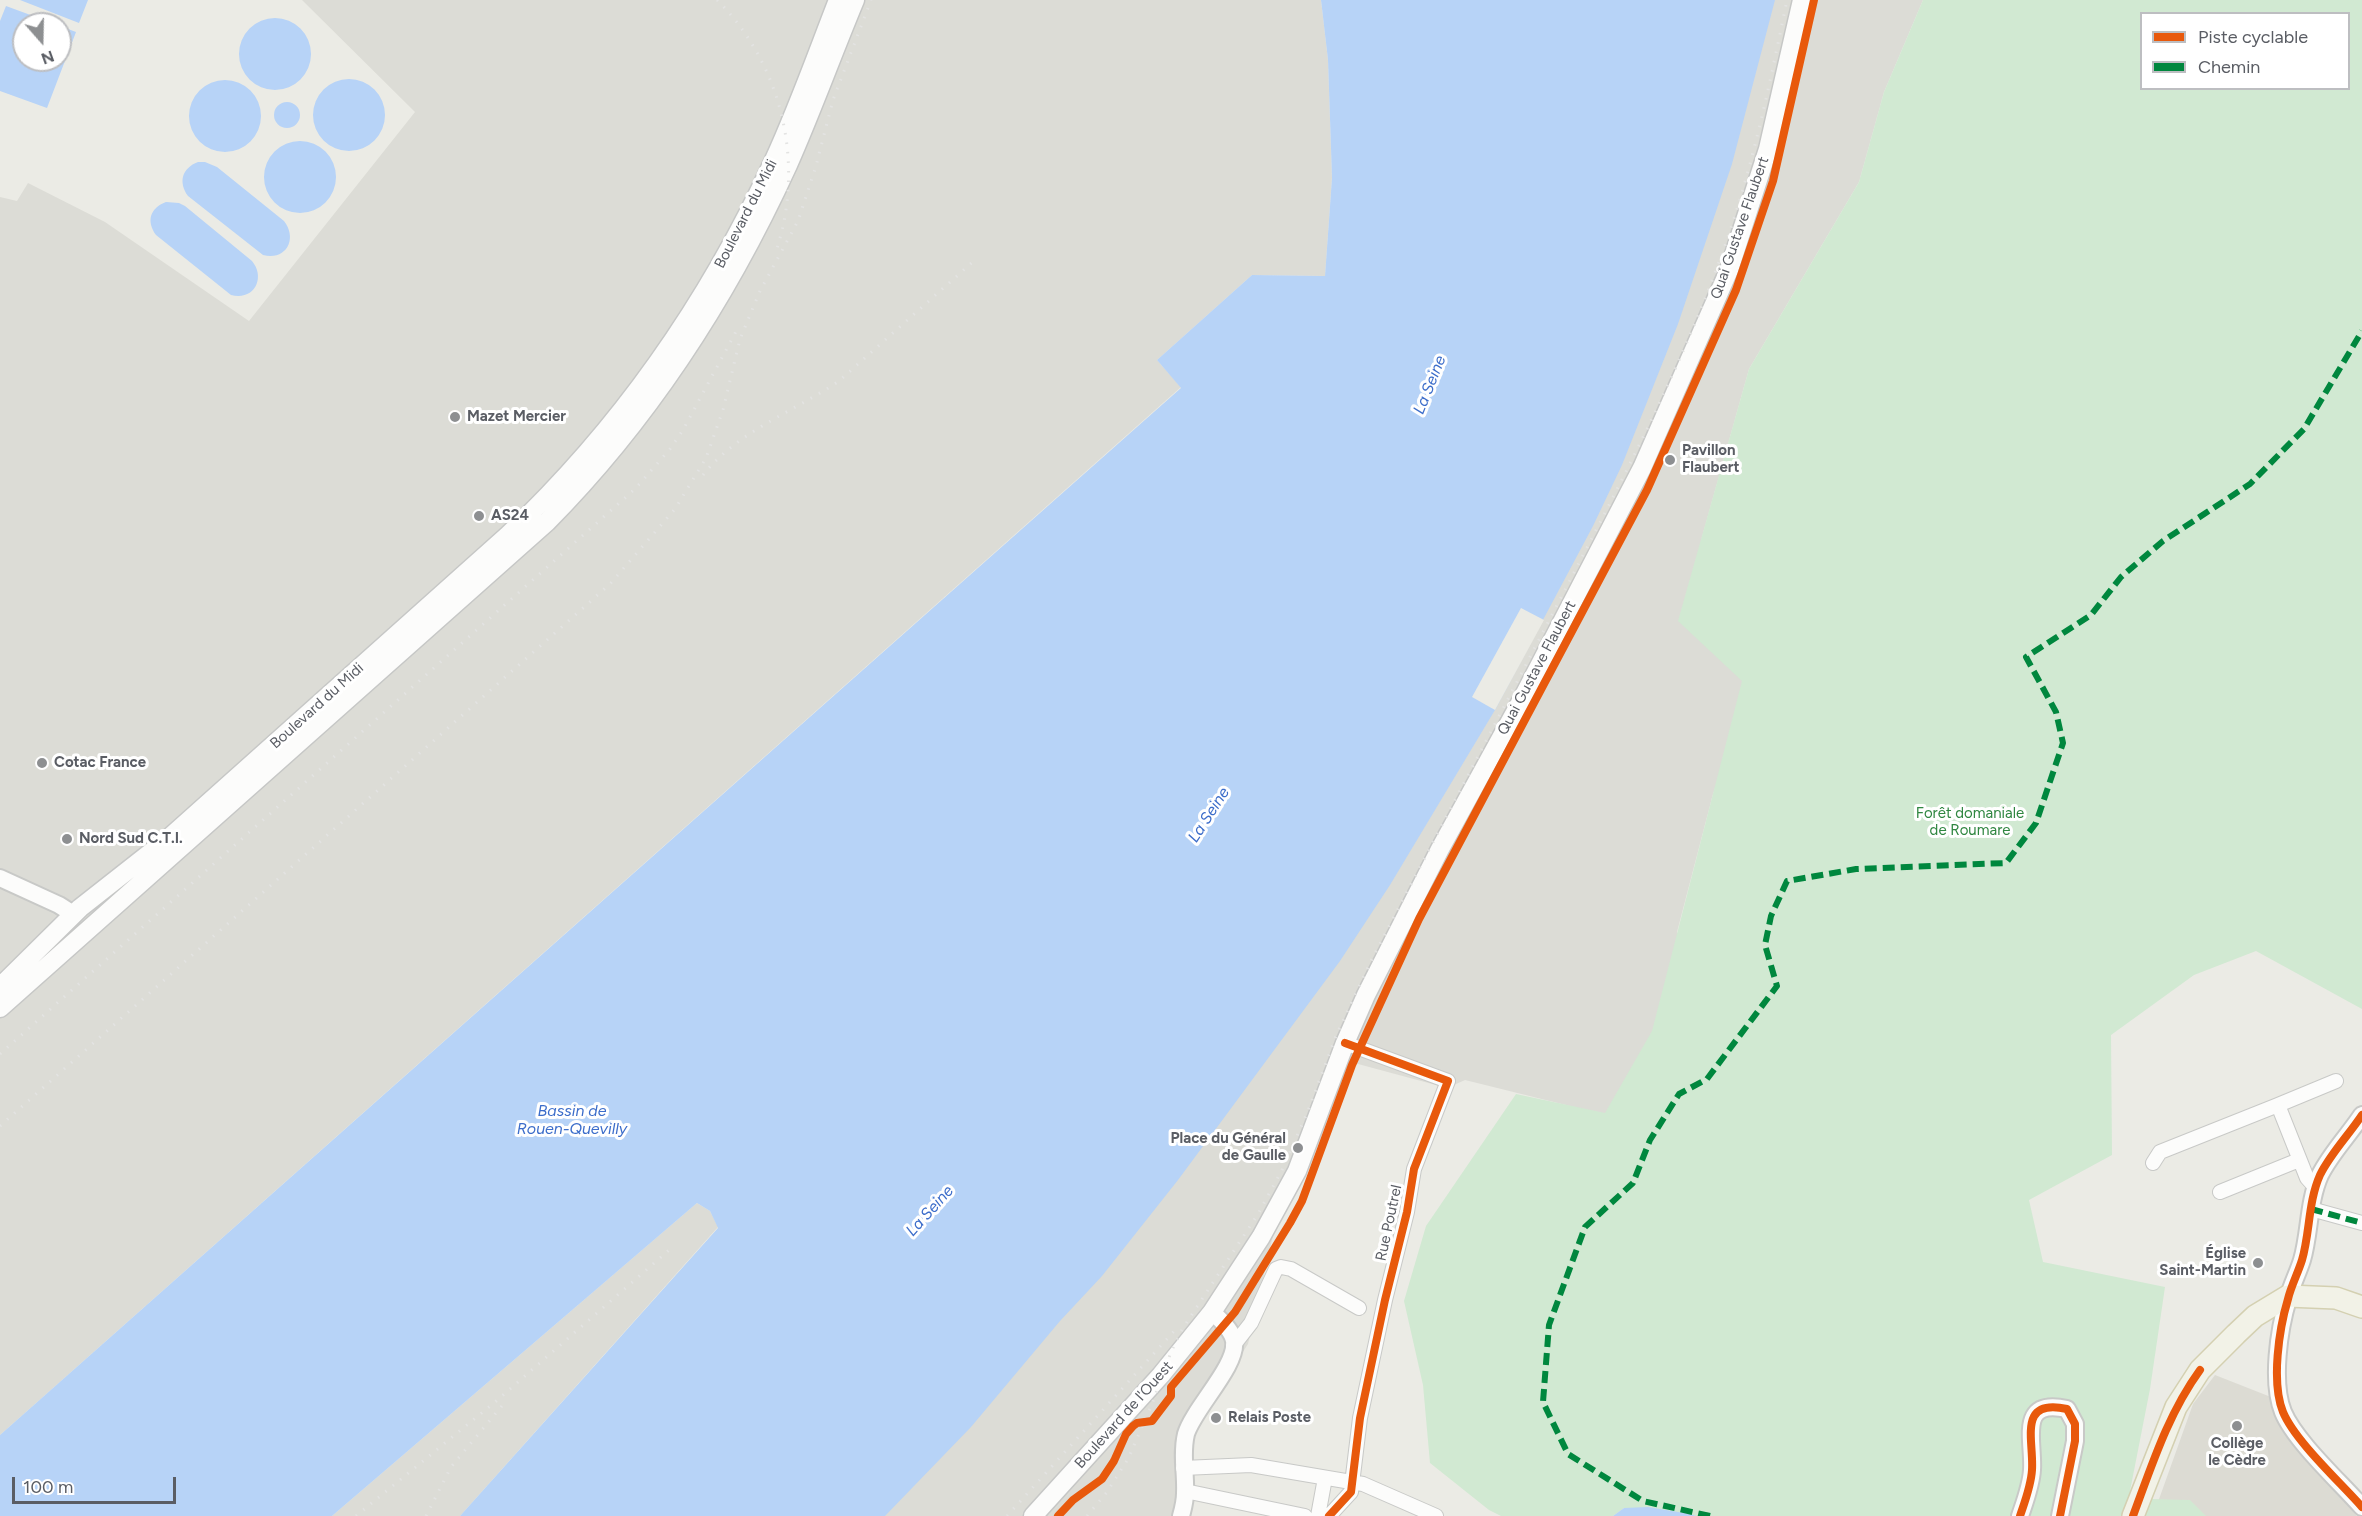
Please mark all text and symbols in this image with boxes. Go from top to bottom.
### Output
north arrow [12,12,72,72]
legend [2140,12,2350,90]
text: Piste cyclable [2198,26,2308,48]
text: N [39,46,57,69]
text: Chemin [2198,56,2260,78]
street label: Quai Gustave Flaubert [1707,154,1773,302]
street label: Boulevard du Midi [711,157,781,271]
water label: La Seine [1410,353,1450,417]
place label: Mazet Mercier [467,408,566,426]
marker: Mazet Mercier [448,410,462,424]
place label: Pavillon Flaubert [1682,442,1739,477]
marker: Pavillon Flaubert [1663,453,1677,467]
place label: AS24 [491,507,529,525]
marker: AS24 [472,509,486,523]
street label: Quai Gustave Flaubert [1494,598,1580,738]
street label: Boulevard du Midi [267,659,367,753]
place label: Cotac France [54,754,146,772]
marker: Cotac France [35,756,49,770]
water label: La Seine [1184,784,1234,846]
park label: Forêt domaniale de Roumare [1916,805,2024,840]
place label: Nord Sud C.T.I. [79,830,183,848]
marker: Nord Sud C.T.I. [60,832,74,846]
water label: Bassin de Rouen-Quevilly [517,1101,627,1139]
place label: Place du Général de Gaulle [1170,1130,1286,1165]
marker: Place du Général de Gaulle [1291,1141,1305,1155]
water label: La Seine [902,1182,958,1240]
street label: Rue Poutrel [1372,1183,1406,1263]
place label: Église Saint-Martin [2159,1245,2246,1280]
marker: Église Saint-Martin [2251,1256,2265,1270]
street label: Boulevard de l'Ouest [1071,1358,1177,1472]
place label: Relais Poste [1228,1409,1311,1427]
marker: Relais Poste [1209,1411,1223,1425]
marker: Collège le Cèdre [2230,1419,2244,1433]
place label: Collège le Cèdre [2208,1435,2266,1470]
scale bar [15,1465,178,1503]
text: 100 m [23,1476,73,1498]

